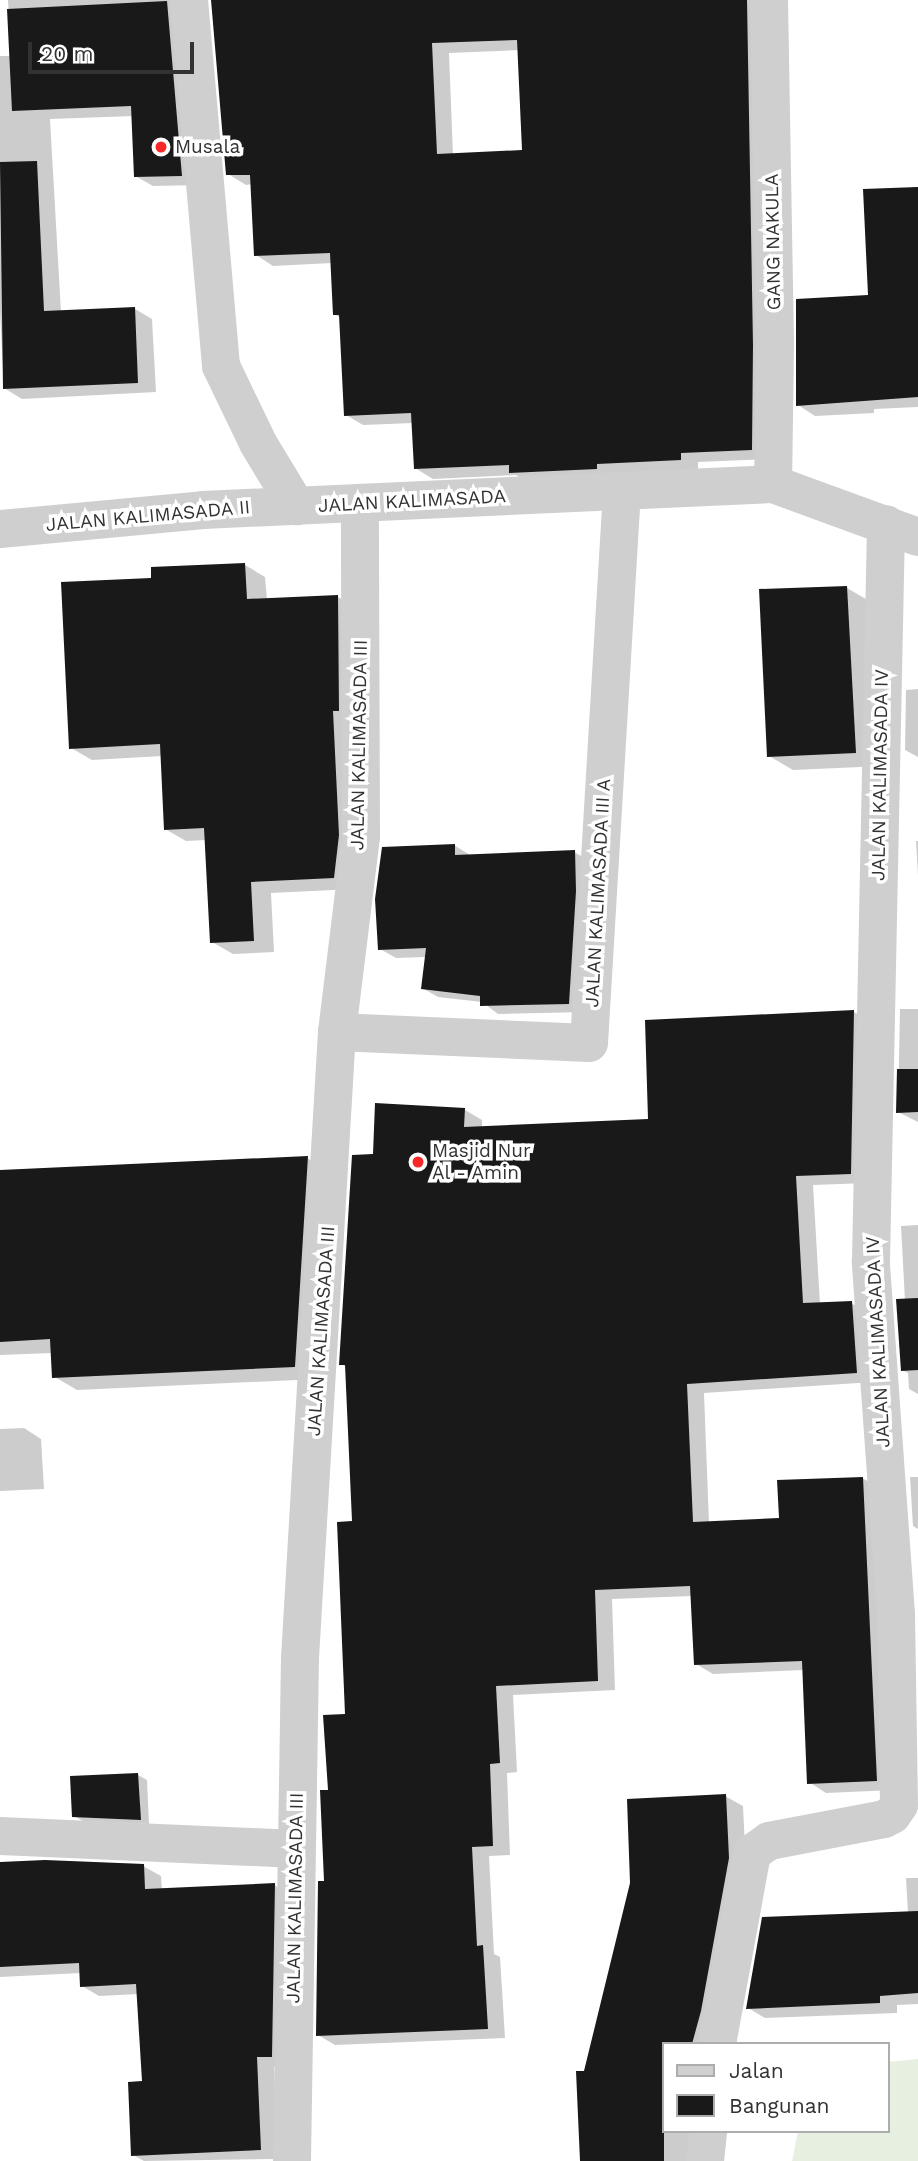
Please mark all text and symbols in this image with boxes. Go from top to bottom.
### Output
scale bar [32,28,198,72]
text: 20 m [41,41,93,66]
place label: Musala [175,136,240,158]
marker: Musala [153,139,169,155]
street label: GANG NAKULA [760,173,786,311]
street label: JALAN KALIMASADA [317,485,507,517]
street label: JALAN KALIMASADA II [44,496,252,536]
street label: JALAN KALIMASADA III [346,639,372,851]
street label: JALAN KALIMASADA IV [867,669,893,881]
street label: JALAN KALIMASADA III A [581,777,615,1009]
place label: Masjid Nur Al - Amin [432,1140,531,1184]
marker: Masjid Nur Al - Amin [410,1154,426,1170]
street label: JALAN KALIMASADA III [302,1225,340,1437]
street label: JALAN KALIMASADA IV [861,1235,895,1449]
street label: JALAN KALIMASADA III [282,1792,308,2004]
legend [662,2042,890,2133]
text: Jalan [729,2058,784,2083]
text: Bangunan [729,2093,830,2118]

